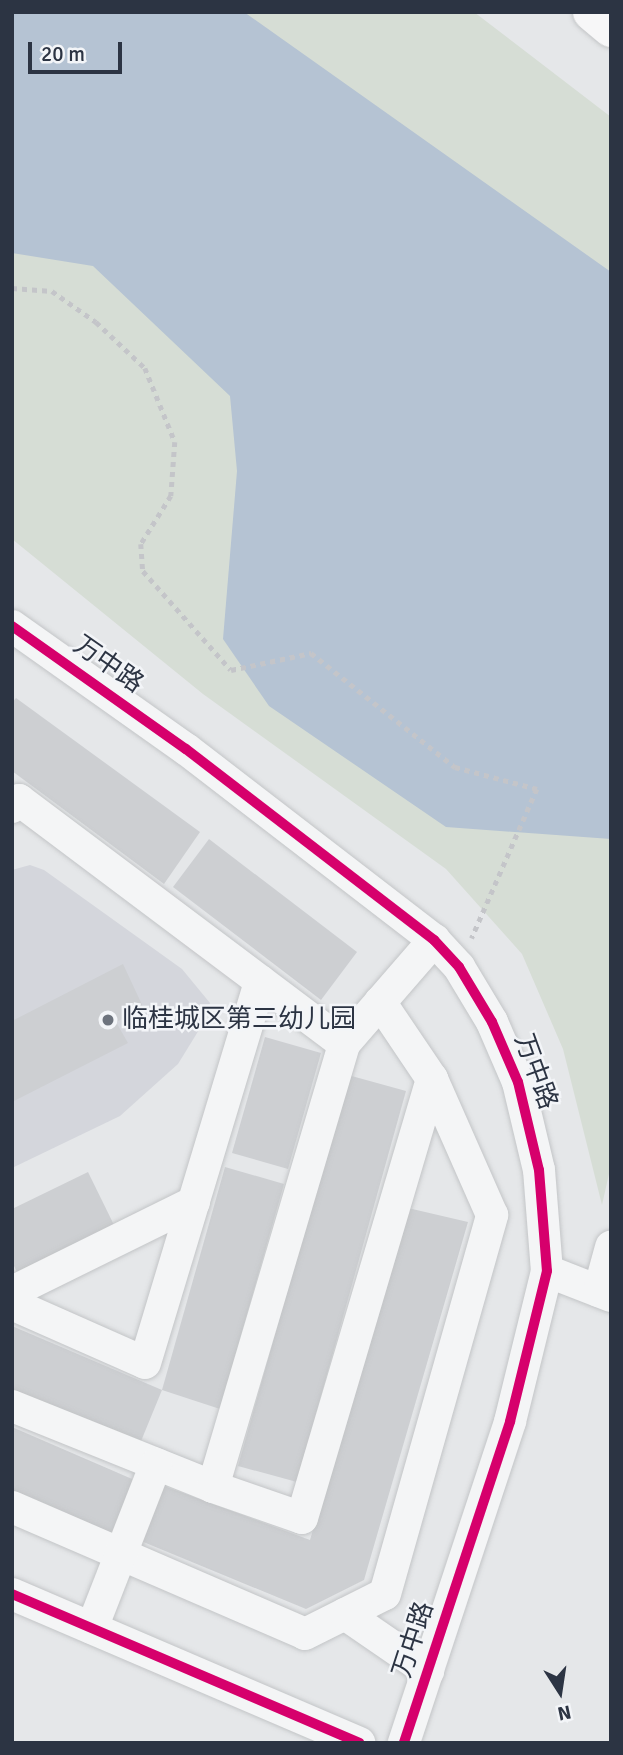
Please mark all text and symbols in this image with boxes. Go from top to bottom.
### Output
scale bar [32,28,126,72]
text: 20 m [41,41,85,67]
street label: 万中路 [67,630,149,700]
place label: 临桂城区第三幼儿园 [122,1004,356,1036]
marker: 临桂城区第三幼儿园 [100,1012,116,1028]
street label: 万中路 [507,1030,563,1114]
street label: 万中路 [387,1598,441,1682]
north arrow [525,1657,595,1727]
text: N [555,1699,573,1726]

